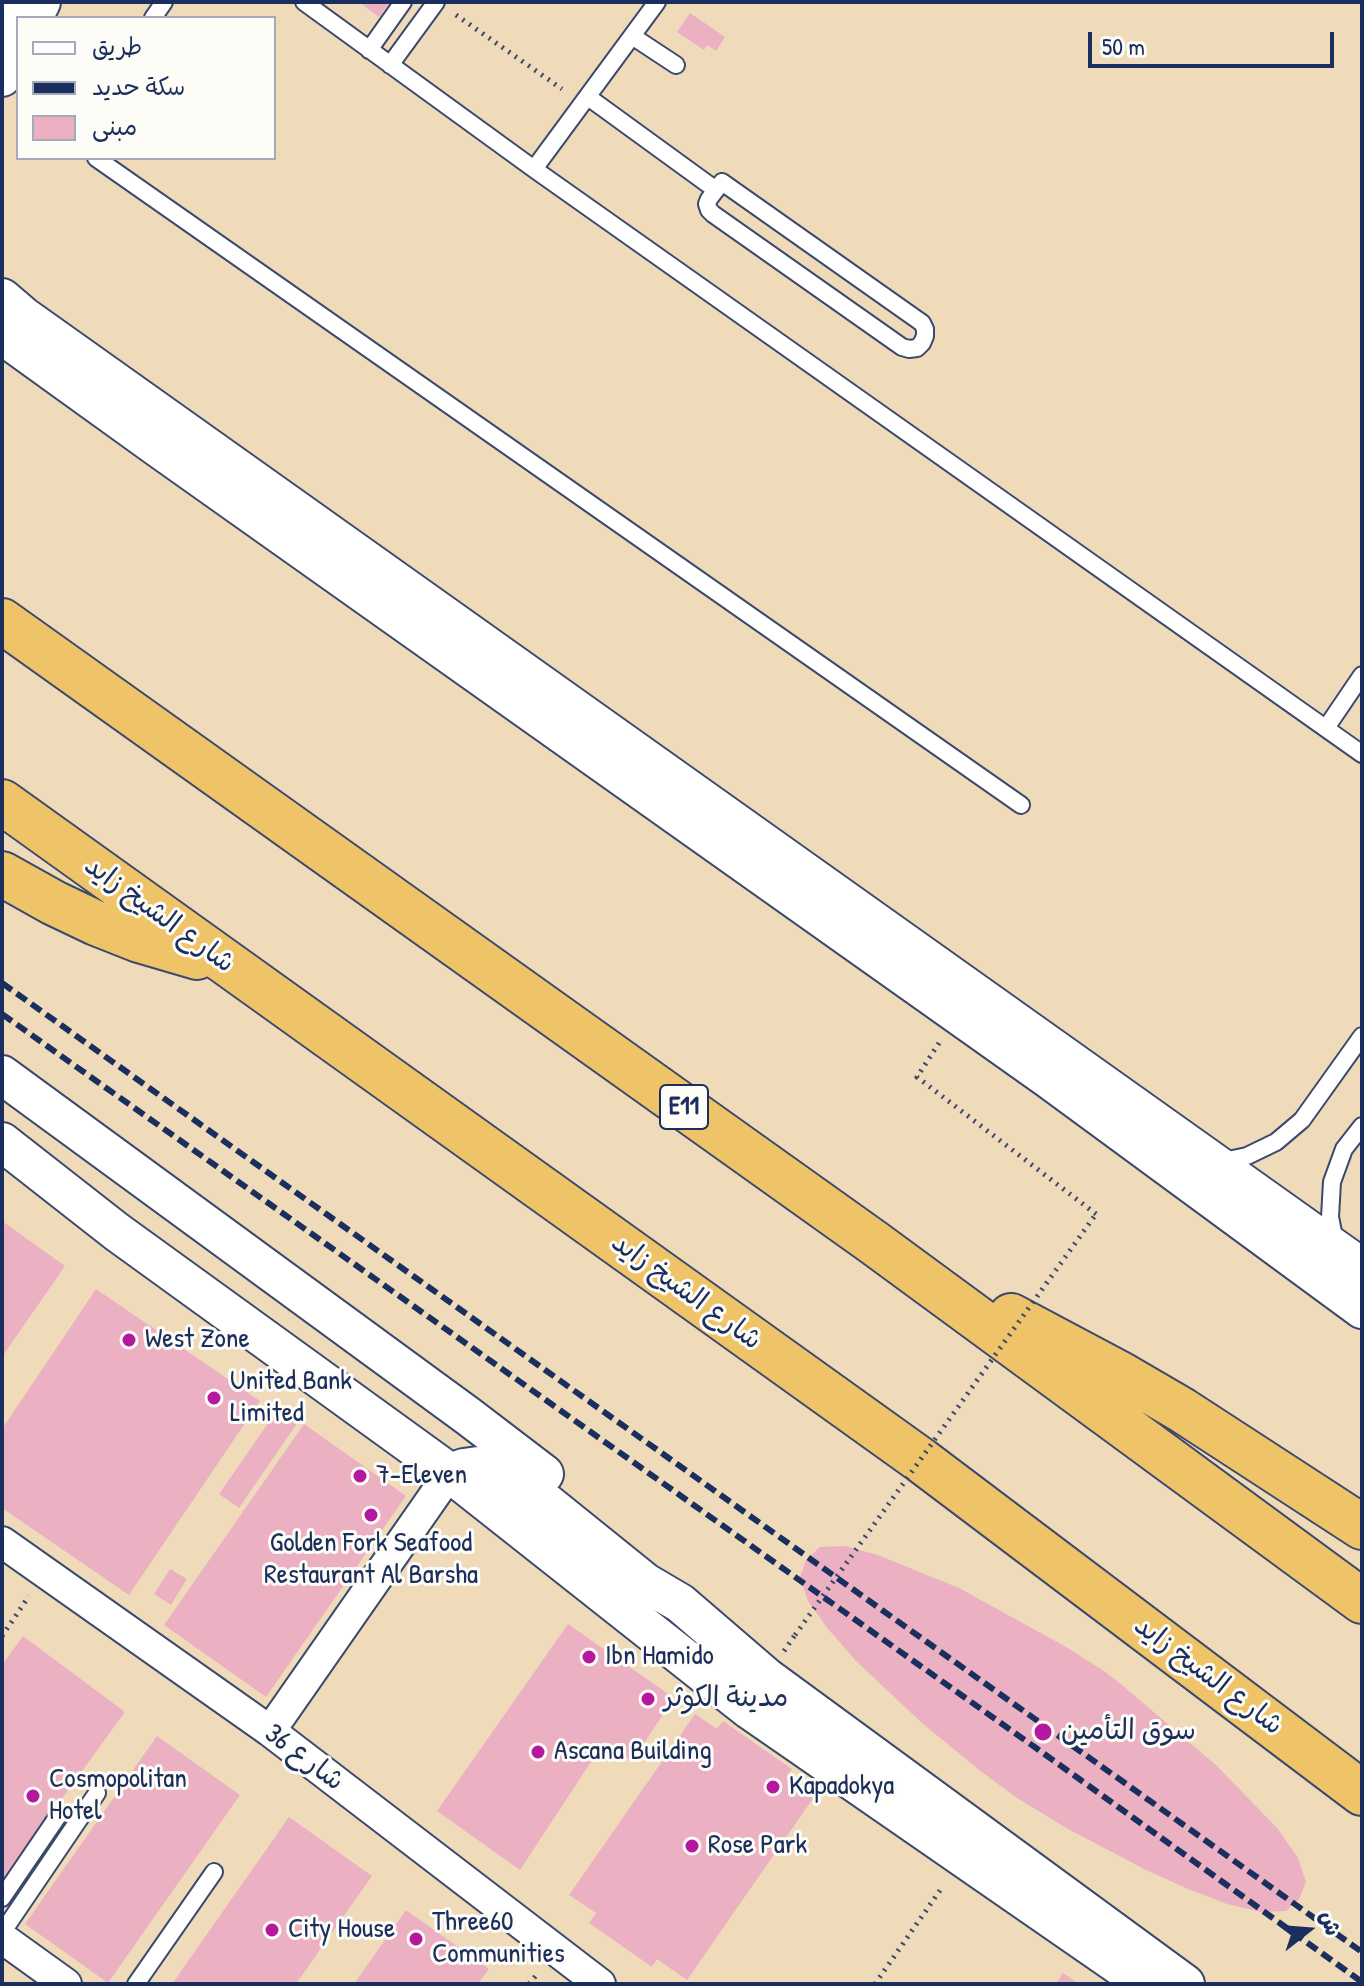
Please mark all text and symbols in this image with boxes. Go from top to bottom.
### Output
legend [16,16,276,160]
scale bar [1092,16,1338,66]
text: طريق [92,30,142,62]
text: 50 m [1102,30,1145,62]
text: سكة حديد [92,70,185,102]
text: مبنى [92,110,137,142]
street label: شارع الشيخ زايد [77,849,241,981]
road number: E11 [660,1085,708,1129]
street label: شارع الشيخ زايد [604,1226,768,1358]
place label: West Zone [145,1323,250,1357]
marker: West Zone [120,1331,138,1349]
place label: United Bank Limited [230,1365,352,1431]
marker: United Bank Limited [205,1389,223,1407]
place label: 7-Eleven [376,1459,467,1493]
marker: 7-Eleven [351,1467,369,1485]
marker: Golden Fork Seafood Restaurant Al Barsha [362,1506,380,1524]
place label: Golden Fork Seafood Restaurant Al Barsha [264,1527,478,1593]
street label: شارع الشيخ زايد [1127,1609,1289,1743]
place label: Ibn Hamido [605,1640,714,1674]
marker: Ibn Hamido [580,1648,598,1666]
place label: مدينة الكوثر [664,1682,788,1716]
marker: مدينة الكوثر [639,1690,657,1708]
place label: سوق التأمين [1061,1715,1196,1749]
street label: شارع 36 [258,1717,350,1799]
marker: سوق التأمين [1032,1721,1054,1743]
place label: Ascana Building [554,1735,712,1769]
marker: Ascana Building [529,1743,547,1761]
place label: Cosmopolitan Hotel [49,1763,187,1829]
place label: Kapadokya [789,1770,894,1804]
marker: Kapadokya [764,1778,782,1796]
marker: Cosmopolitan Hotel [24,1787,42,1805]
place label: Rose Park [708,1829,807,1863]
marker: Rose Park [683,1837,701,1855]
north arrow [1268,1890,1348,1970]
place label: Three60 Communities [432,1906,565,1972]
text: ش [1313,1907,1349,1939]
place label: City House [288,1913,395,1947]
marker: City House [263,1921,281,1939]
marker: Three60 Communities [407,1930,425,1948]

